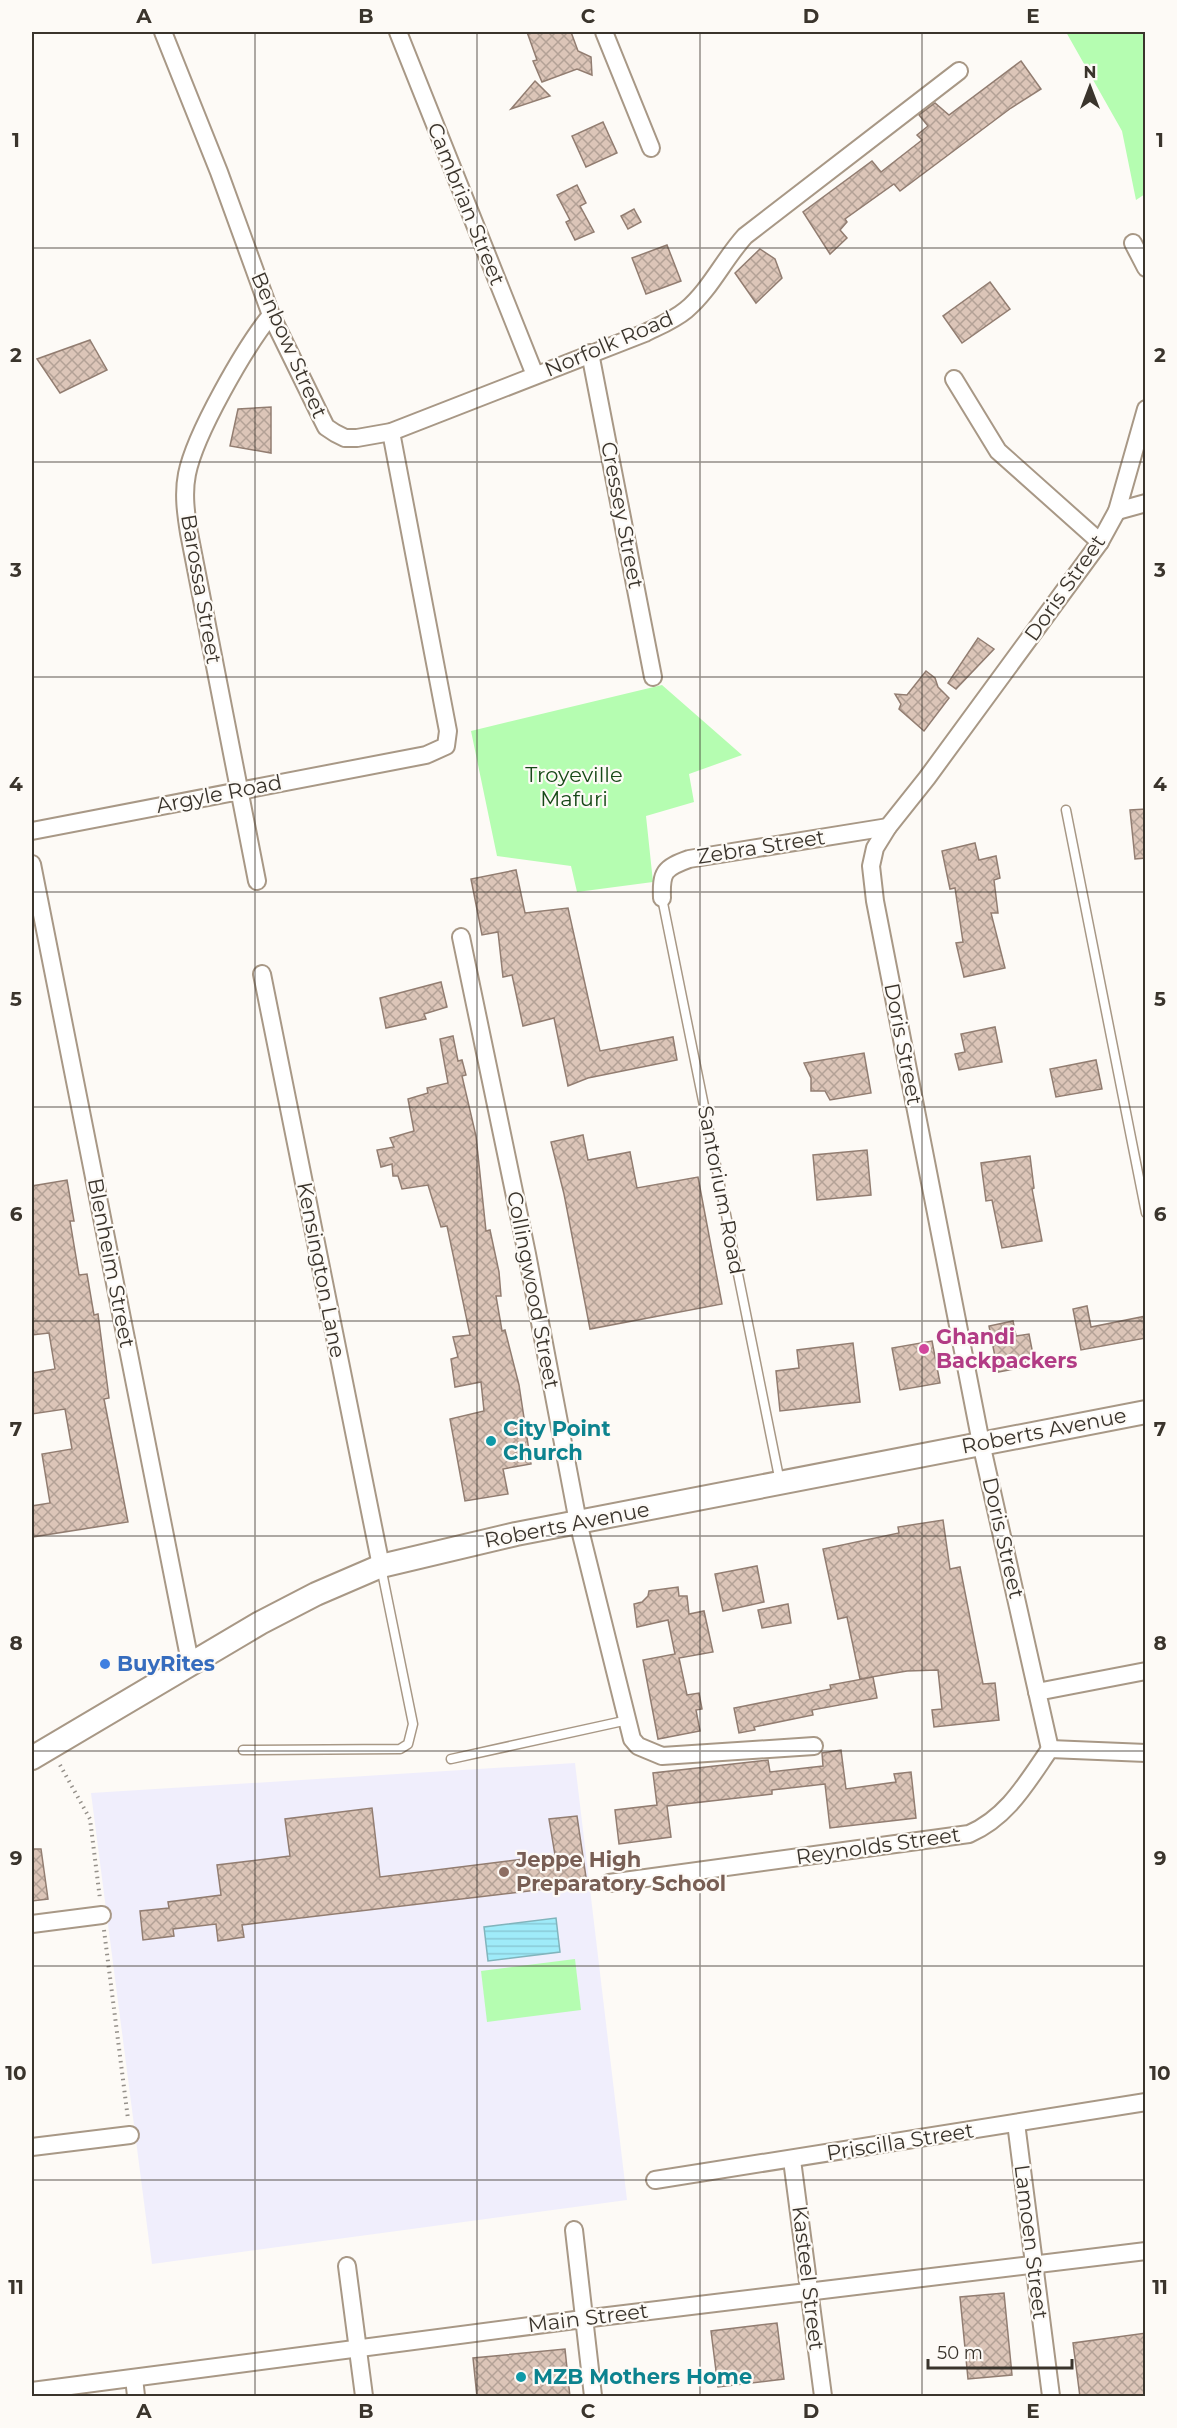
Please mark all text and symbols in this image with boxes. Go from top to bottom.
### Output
text: A [135,4,152,28]
text: B [358,4,374,28]
text: C [581,4,596,28]
text: D [803,4,819,28]
text: E [1026,4,1040,28]
north arrow [1060,57,1120,117]
text: N [1084,63,1096,82]
street label: Cambrian Street [422,119,510,289]
text: 1 [12,128,20,152]
text: 1 [1156,128,1164,152]
street label: Benbow Street [246,268,333,422]
street label: Norfolk Road [541,305,677,382]
text: 2 [10,343,22,367]
text: 2 [1154,343,1166,367]
street label: Cressey Street [596,439,649,590]
street label: Barossa Street [176,512,227,666]
street label: Doris Street [1019,530,1110,646]
text: 3 [9,558,22,582]
text: 3 [1153,558,1166,582]
park label: Troyeville Mafuri [525,762,623,811]
street label: Argyle Road [154,769,284,818]
text: 4 [9,772,23,796]
text: 4 [1153,772,1167,796]
street label: Zebra Street [695,824,827,869]
street label: Doris Street [879,981,928,1107]
text: 5 [10,987,22,1011]
text: 5 [1154,987,1166,1011]
street label: Santorium Road [693,1103,750,1276]
street label: Blenheim Street [83,1176,140,1350]
street label: Kensington Lane [292,1180,351,1360]
street label: Collingwood Street [502,1189,565,1391]
text: 6 [10,1202,23,1226]
text: 6 [1154,1202,1167,1226]
place label: Ghandi Backpackers [936,1324,1078,1373]
marker: Ghandi Backpackers [917,1342,931,1356]
street label: Roberts Avenue [959,1402,1129,1459]
place label: City Point Church [503,1416,611,1465]
text: 7 [10,1417,22,1441]
text: 7 [1154,1417,1166,1441]
marker: City Point Church [484,1434,498,1448]
street label: Doris Street [977,1475,1030,1601]
street label: Roberts Avenue [482,1496,652,1553]
text: 8 [9,1631,23,1655]
text: 8 [1153,1631,1167,1655]
place label: BuyRites [117,1651,215,1676]
marker: BuyRites [98,1657,112,1671]
street label: Reynolds Street [794,1822,962,1869]
text: 9 [10,1846,22,1870]
text: 9 [1154,1846,1166,1870]
place label: Jeppe High Preparatory School [515,1847,726,1896]
marker: Jeppe High Preparatory School [497,1865,511,1879]
text: 10 [5,2061,27,2085]
text: 10 [1149,2061,1171,2085]
street label: Priscilla Street [825,2118,975,2165]
street label: Lamoen Street [1010,2163,1053,2321]
street label: Kasteel Street [787,2204,830,2352]
text: 11 [8,2275,24,2299]
text: 11 [1152,2275,1168,2299]
street label: Main Street [526,2298,650,2337]
scale bar [928,2332,1072,2370]
text: 50 m [937,2342,983,2364]
place label: MZB Mothers Home [533,2364,752,2389]
marker: MZB Mothers Home [514,2370,528,2384]
text: A [135,2399,152,2423]
text: B [358,2399,374,2423]
text: C [581,2399,596,2423]
text: D [803,2399,819,2423]
text: E [1026,2399,1040,2423]

